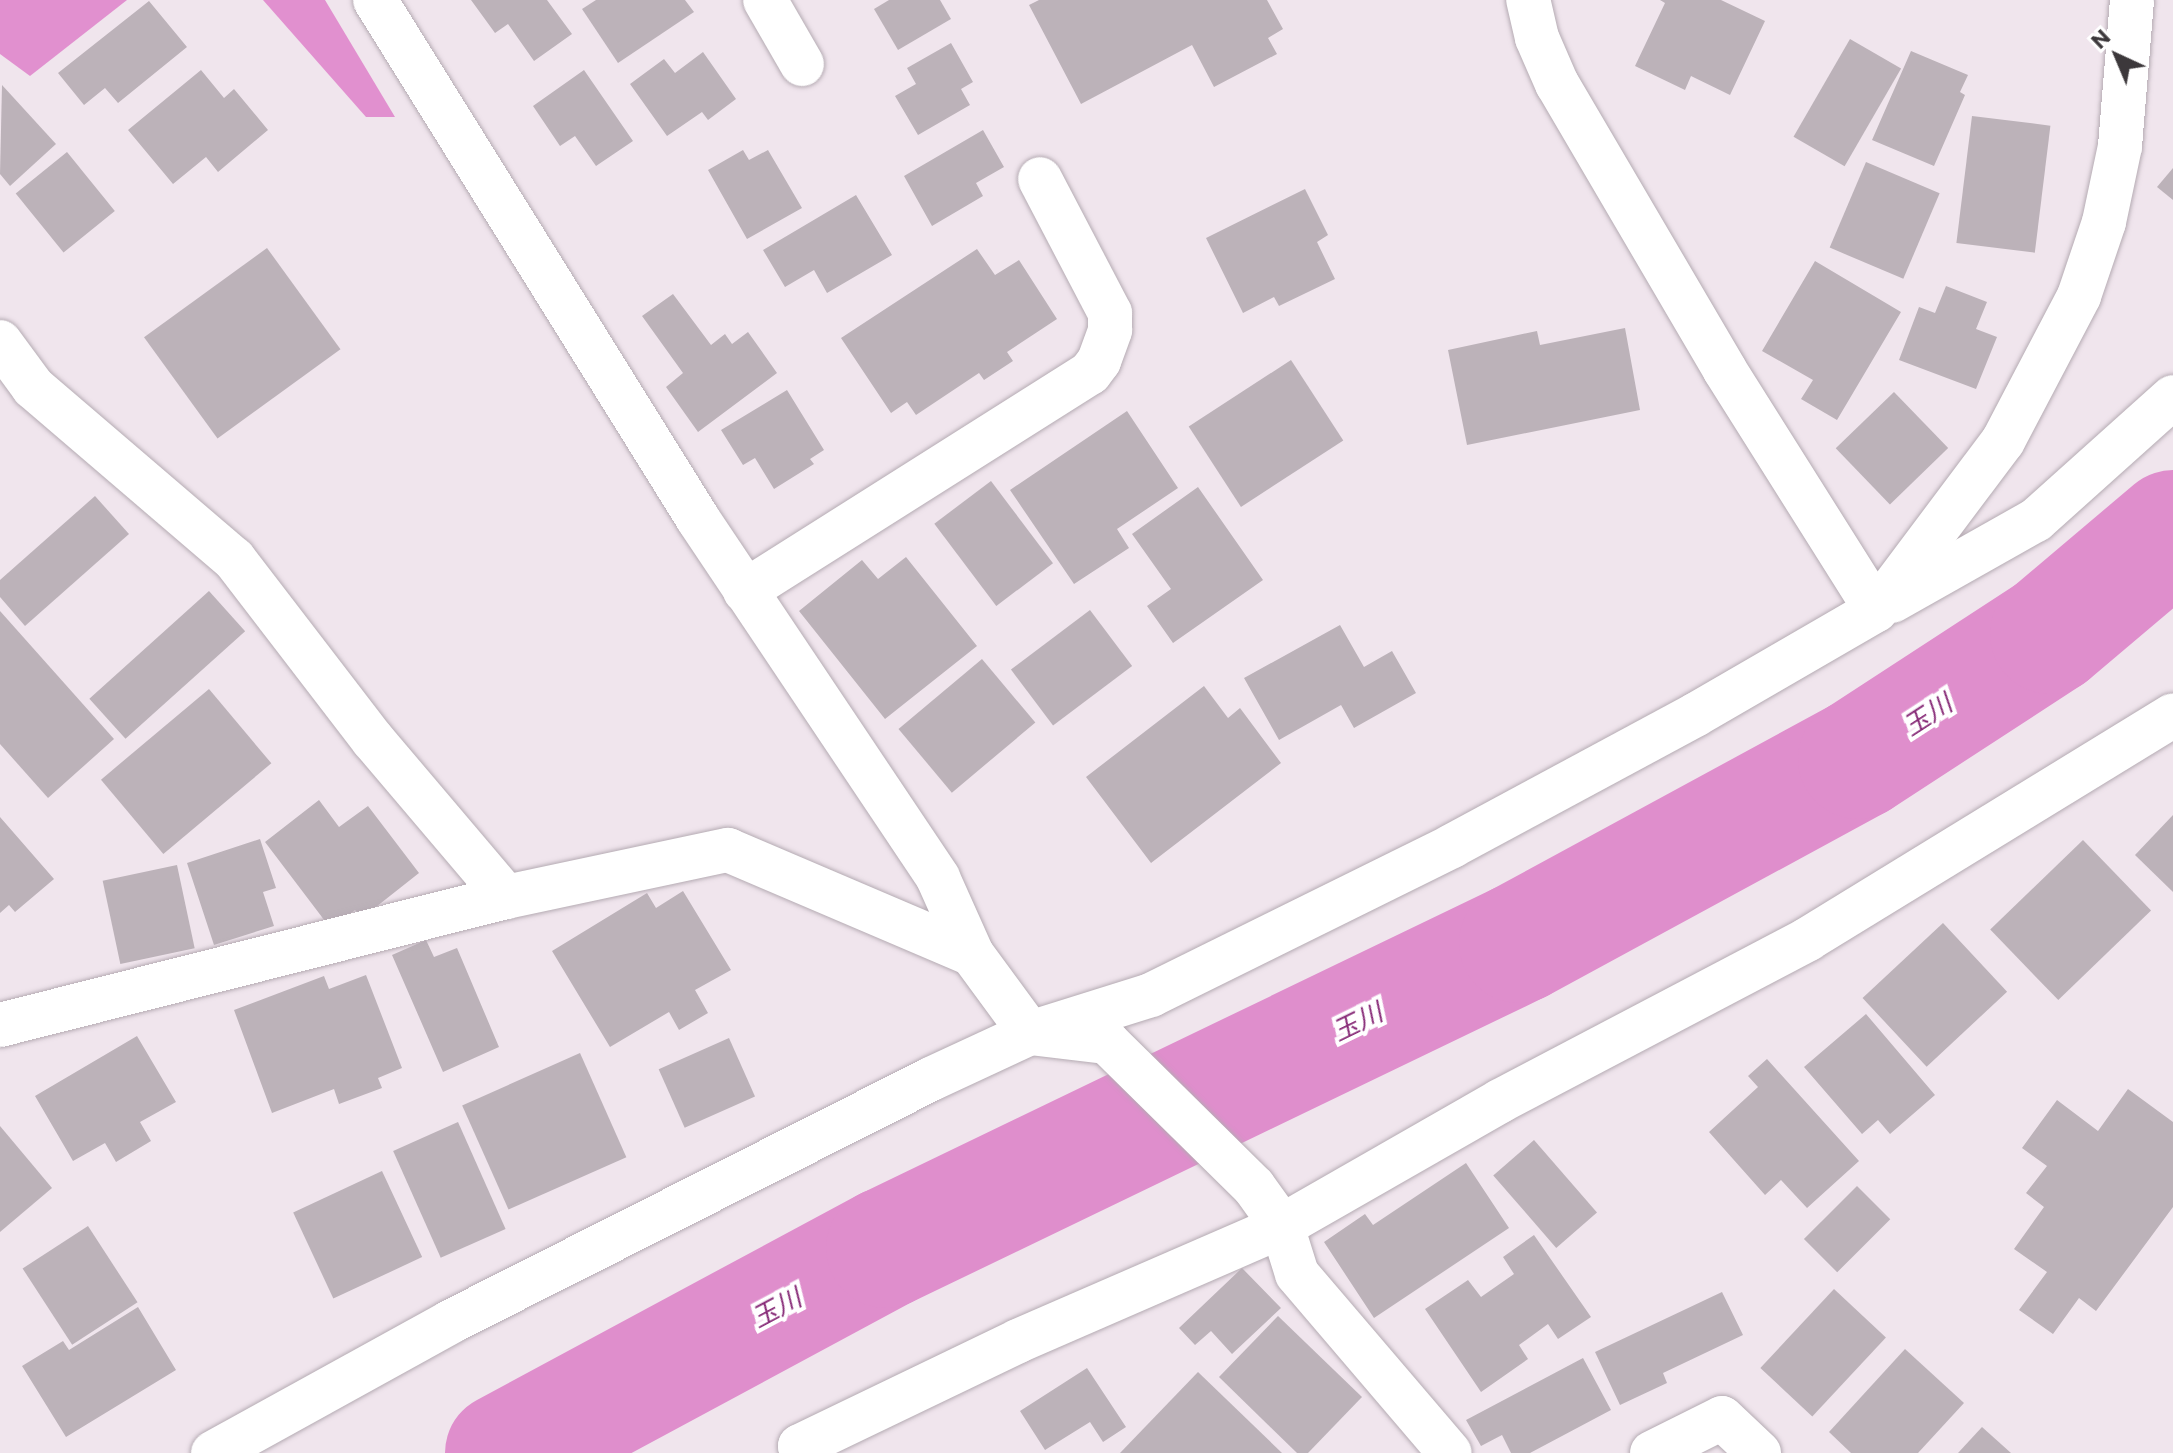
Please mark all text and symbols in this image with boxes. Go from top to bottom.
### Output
north arrow [2077,16,2157,96]
text: N [2085,23,2115,54]
water label: 玉川 [1897,687,1957,741]
water label: 玉川 [1327,996,1387,1046]
water label: 玉川 [746,1281,806,1333]

